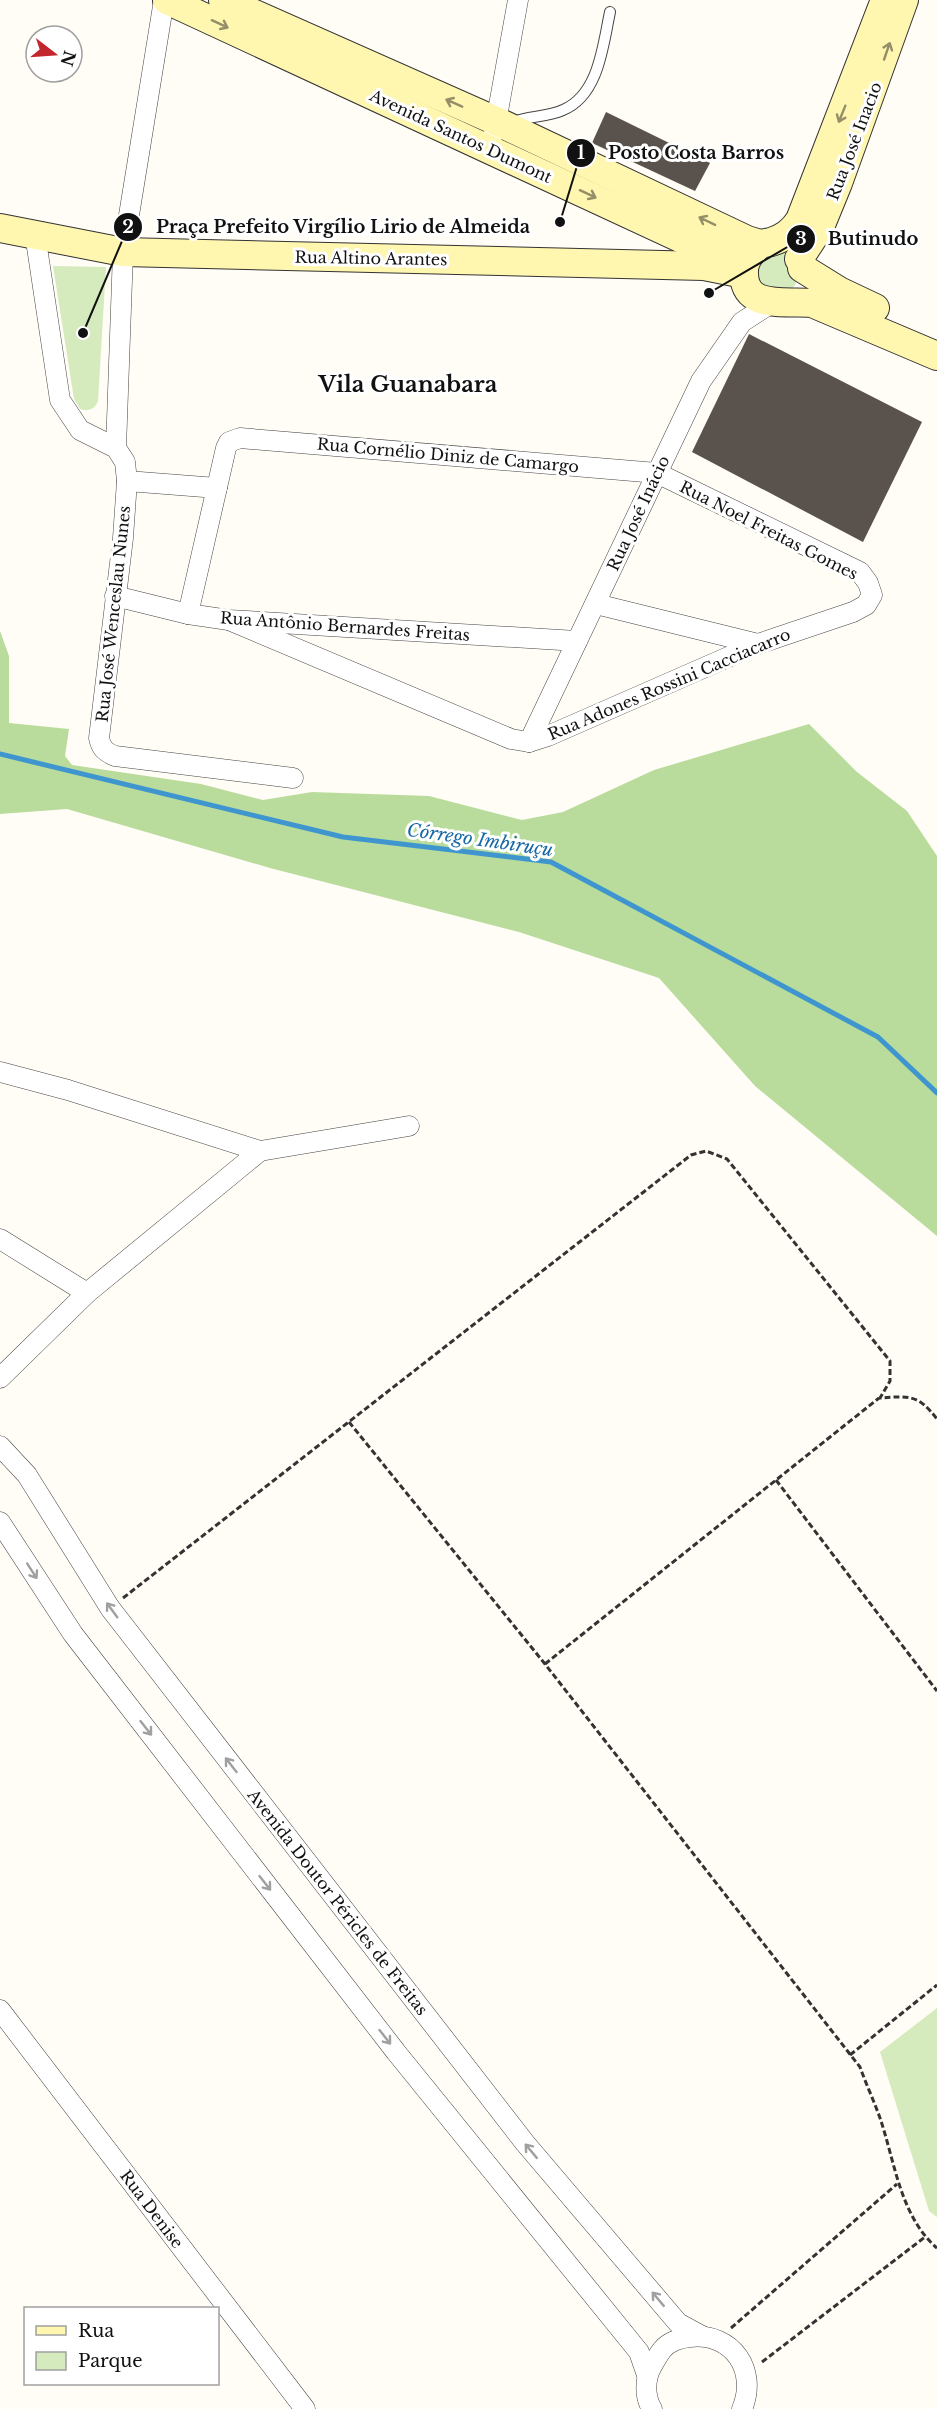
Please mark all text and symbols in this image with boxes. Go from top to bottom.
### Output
one-way arrow [210,19,228,31]
north arrow [24,24,84,84]
one-way arrow [882,42,893,61]
text: N [57,48,80,69]
street label: Rua José Inacio [822,79,886,203]
street label: Avenida Santos Dumont [366,85,555,187]
one-way arrow [445,96,463,108]
one-way arrow [836,104,847,122]
callout: Posto Costa Barros [566,135,796,171]
text: 1 [577,142,585,164]
text: Posto Costa Barros [608,142,784,164]
one-way arrow [578,189,596,201]
callout: Praça Prefeito Virgílio Lirio de Almeida [113,209,543,245]
one-way arrow [698,214,716,226]
text: 2 [122,216,134,238]
text: Praça Prefeito Virgílio Lirio de Almeida [156,216,531,238]
callout: Butinudo [786,221,930,257]
text: 3 [795,228,807,250]
text: Butinudo [828,228,918,250]
street label: Rua Altino Arantes [294,247,448,269]
district label: Vila Guanabara [318,371,498,398]
street label: Rua Cornélio Diniz de Camargo [316,434,580,476]
street label: Rua José Inácio [603,452,673,574]
street label: Rua Noel Freitas Gomes [677,476,861,584]
street label: Rua José Wenceslau Nunes [92,505,134,723]
street label: Rua Antônio Bernardes Freitas [219,607,471,645]
street label: Rua Adones Rossini Cacciacarro [545,624,793,744]
water label: Córrego Imbiruçu [405,819,555,861]
one-way arrow [26,1562,38,1578]
one-way arrow [106,1603,118,1619]
one-way arrow [140,1720,153,1736]
one-way arrow [225,1757,238,1773]
street label: Avenida Doutor Péricles de Freitas [243,1784,432,2019]
one-way arrow [259,1874,272,1890]
one-way arrow [378,2029,391,2045]
one-way arrow [524,2144,538,2159]
street label: Rua Denise [116,2166,188,2252]
one-way arrow [651,2291,664,2307]
legend [24,2307,219,2385]
text: Rua [78,2320,114,2342]
text: Parque [78,2350,143,2372]

